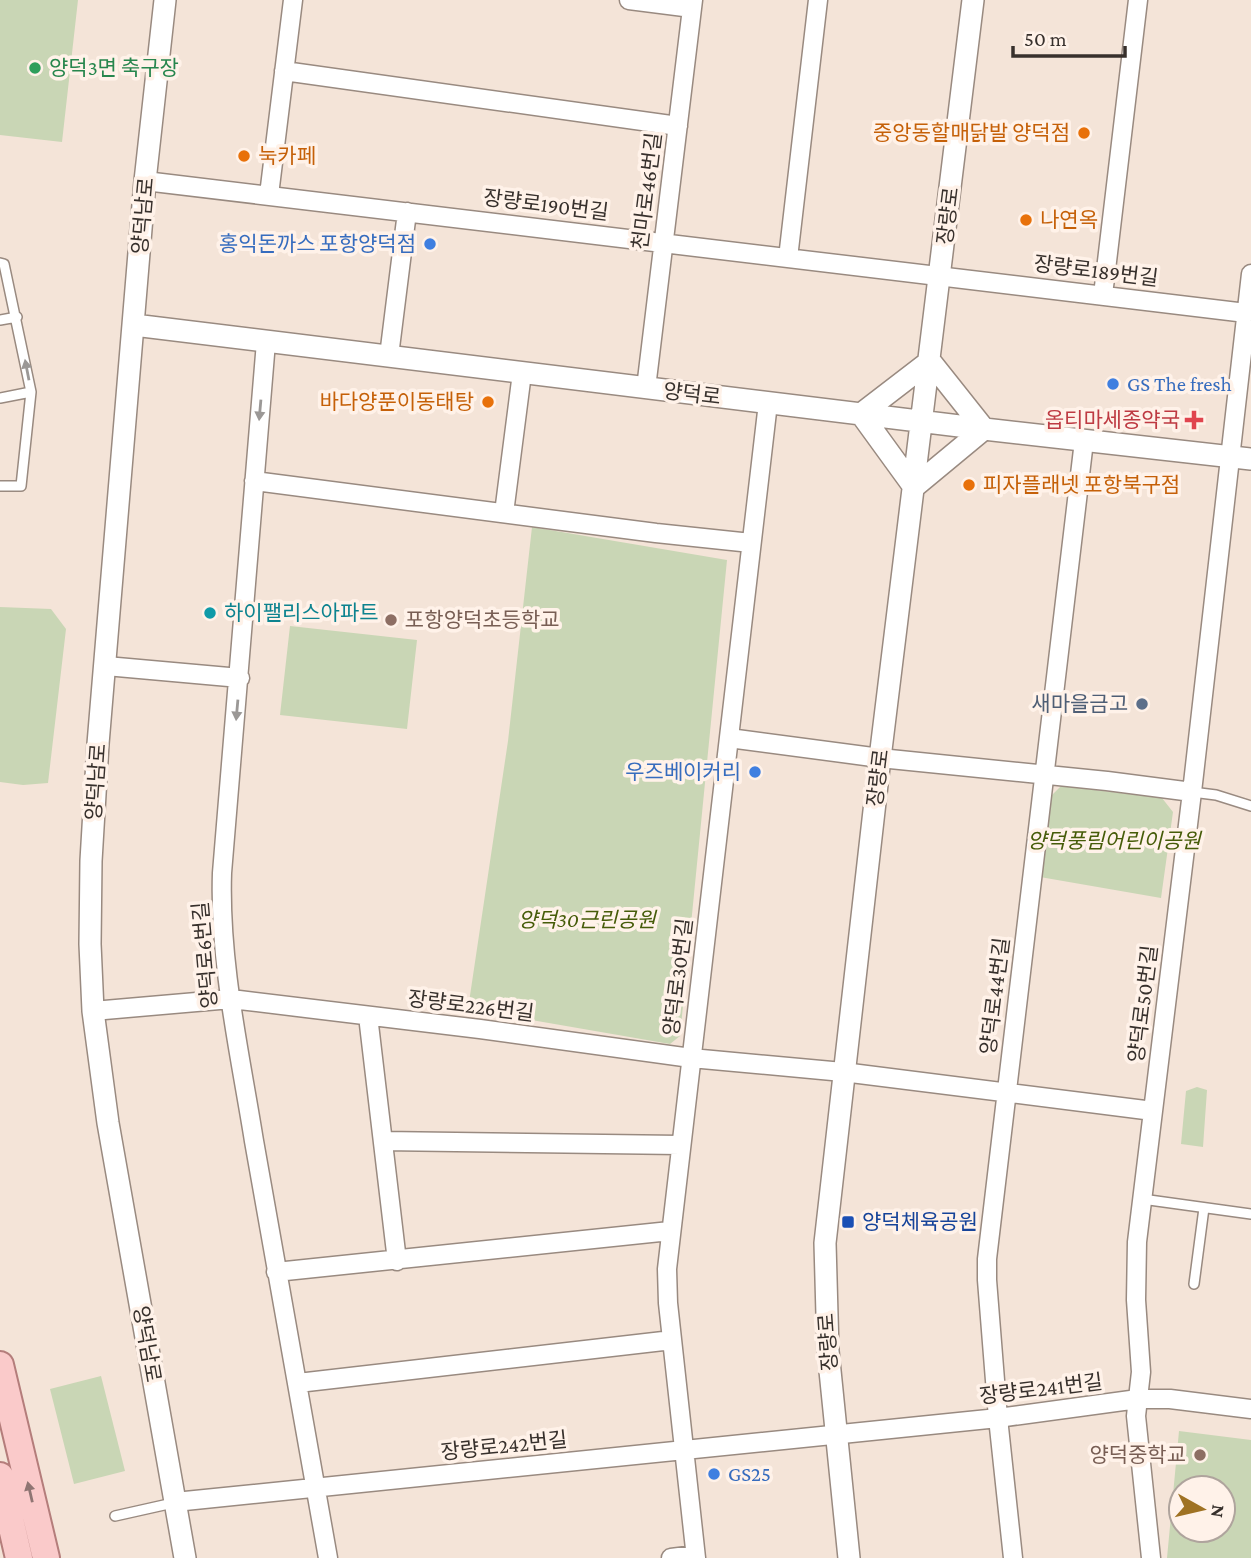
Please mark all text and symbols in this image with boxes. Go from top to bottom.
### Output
scale bar [1013,14,1125,58]
text: 50 m [1024,27,1067,51]
place label: 양덕3면 축구장 [49,56,179,80]
marker: 양덕3면 축구장 [27,60,43,76]
place label: 중앙동할매닭발 양덕점 [873,121,1070,145]
marker: 중앙동할매닭발 양덕점 [1076,125,1092,141]
street label: 천마로46번길 [628,131,666,251]
place label: 눅카페 [258,144,316,168]
marker: 눅카페 [236,148,252,164]
street label: 양덕남로 [128,176,158,256]
street label: 장량로190번길 [482,185,610,225]
street label: 장량로 [933,186,963,246]
place label: 나연옥 [1040,208,1098,232]
marker: 나연옥 [1018,212,1034,228]
place label: 홍익돈까스 포항양덕점 [219,232,416,256]
marker: 홍익돈까스 포항양덕점 [422,236,438,252]
street label: 장량로189번길 [1032,251,1160,291]
one-way arrow [21,359,32,381]
place label: GS The fresh [1127,372,1232,396]
marker: GS The fresh [1105,376,1121,392]
street label: 양덕로 [662,379,722,409]
place label: 바다양푼이동태탕 [319,390,474,414]
marker: 바다양푼이동태탕 [480,394,496,410]
one-way arrow [254,399,265,421]
place label: 옵티마세종약국 [1045,408,1180,432]
marker: 옵티마세종약국 [1186,412,1202,428]
place label: 피자플래넷 포항북구점 [983,473,1180,497]
marker: 피자플래넷 포항북구점 [961,477,977,493]
place label: 하이팰리스아파트 [224,601,379,625]
marker: 하이팰리스아파트 [202,605,218,621]
place label: 포항양덕초등학교 [405,608,560,632]
marker: 포항양덕초등학교 [383,612,399,628]
place label: 새마을금고 [1031,692,1128,716]
marker: 새마을금고 [1134,696,1150,712]
one-way arrow [231,699,242,721]
street label: 양덕남로 [81,743,111,821]
street label: 장량로 [863,748,893,808]
place label: 우즈베이커리 [625,760,741,784]
marker: 우즈베이커리 [747,764,763,780]
park label: 양덕풍림어린이공원 [1027,829,1203,853]
street label: 양덕로6번길 [188,901,222,1009]
park label: 양덕30근린공원 [518,908,658,932]
street label: 양덕로30번길 [659,917,697,1037]
street label: 양덕로44번길 [976,936,1014,1056]
street label: 양덕로50번길 [1124,944,1162,1064]
street label: 장량로226번길 [406,986,536,1026]
place label: 양덕체육공원 [862,1210,978,1234]
marker: 양덕체육공원 [840,1214,856,1230]
street label: 양덕남로 [128,1304,166,1384]
street label: 장량로 [814,1312,842,1372]
street label: 장량로241번길 [978,1370,1104,1408]
street label: 장량로242번길 [440,1427,568,1465]
place label: 양덕중학교 [1089,1443,1186,1467]
marker: 양덕중학교 [1192,1447,1208,1463]
place label: GS25 [728,1462,771,1486]
marker: GS25 [706,1466,722,1482]
north arrow [1167,1474,1237,1544]
one-way arrow [24,1480,35,1502]
text: N [1207,1503,1230,1519]

